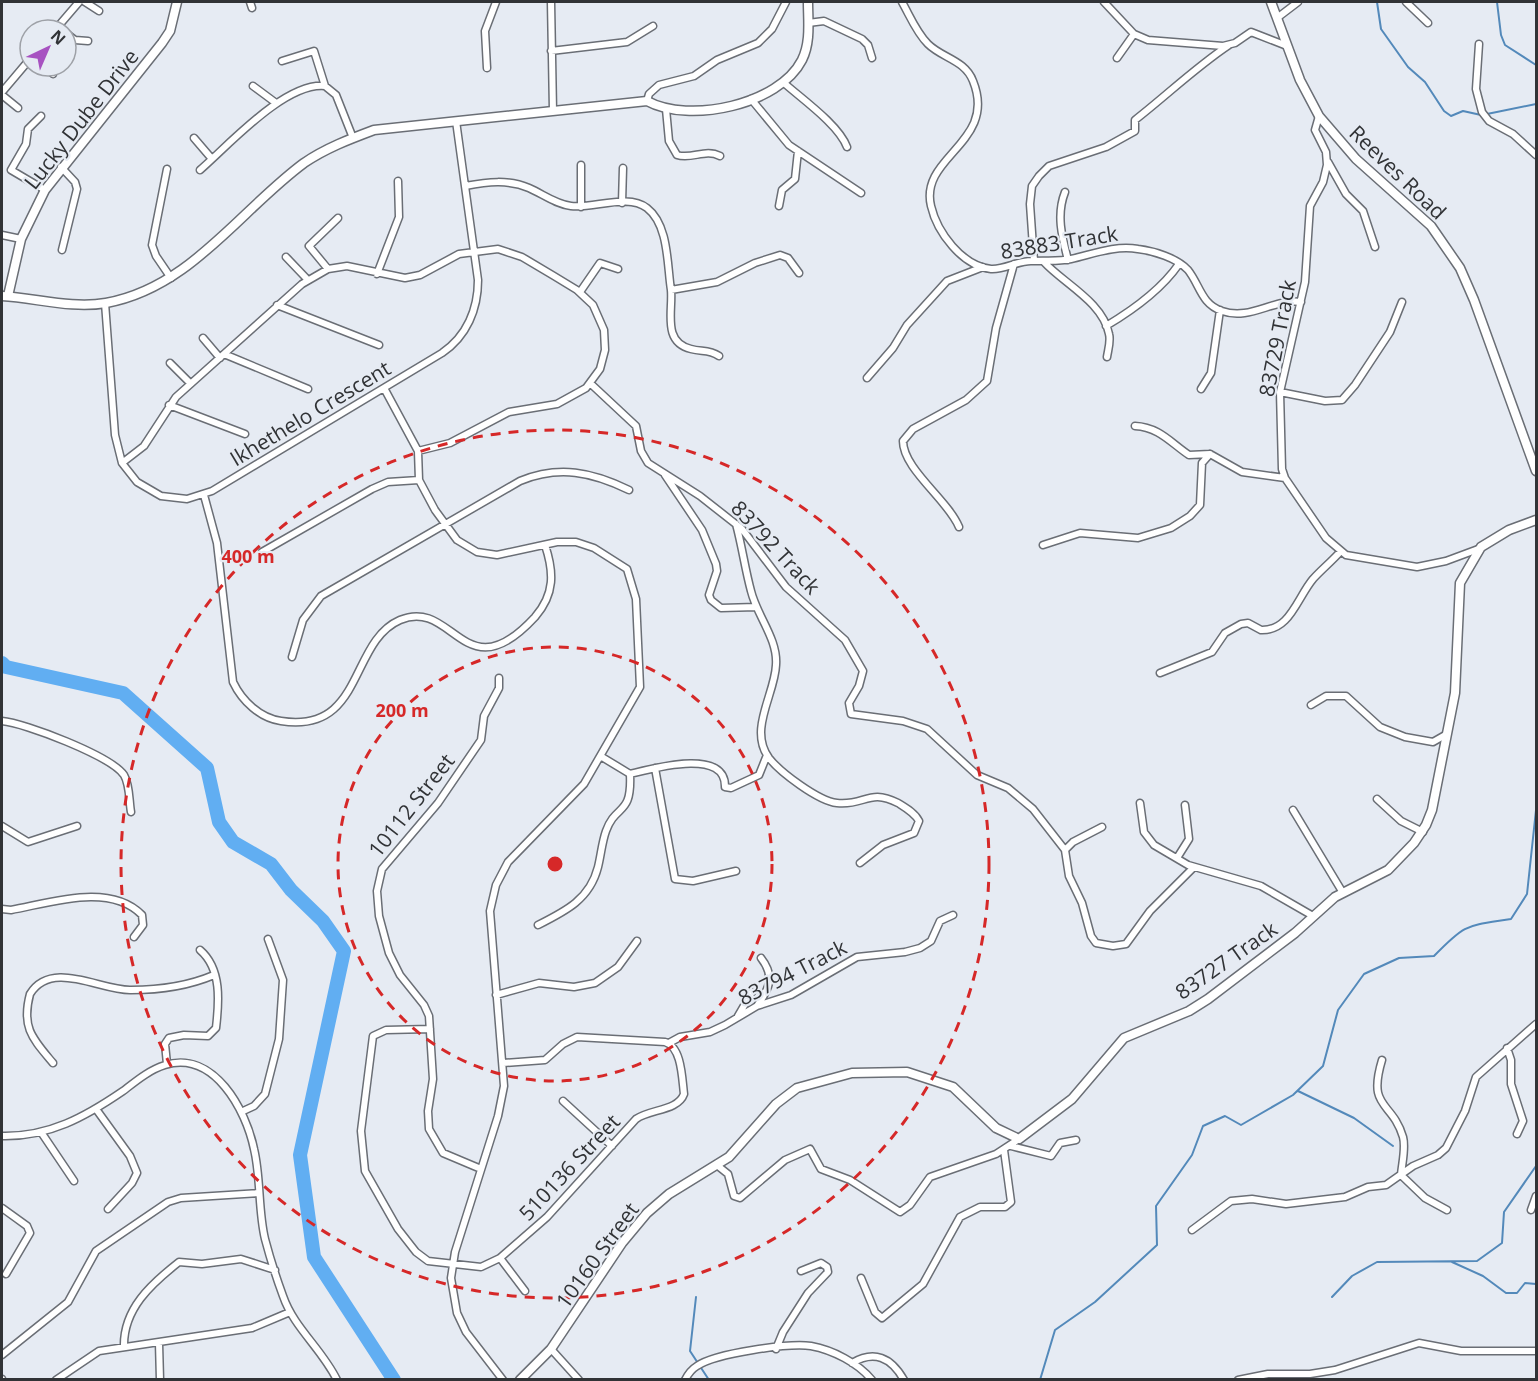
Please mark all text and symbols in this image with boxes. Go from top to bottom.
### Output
north arrow [18,18,78,78]
text: N [46,25,71,50]
street label: Lucky Dube Drive [17,43,145,195]
street label: Reeves Road [1344,119,1452,225]
street label: 83883 Track [998,219,1120,265]
street label: 83729 Track [1252,277,1302,399]
street label: Ikhethelo Crescent [224,354,396,472]
street label: 83792 Track [725,494,827,600]
text: 400 m [221,544,275,568]
text: 200 m [375,698,429,722]
street label: 10112 Street [362,747,460,863]
centre of rings [545,854,565,874]
street label: 83727 Track [1169,915,1283,1005]
street label: 83794 Track [733,933,851,1011]
street label: 510136 Street [512,1108,626,1226]
street label: 10160 Street [549,1197,645,1313]

